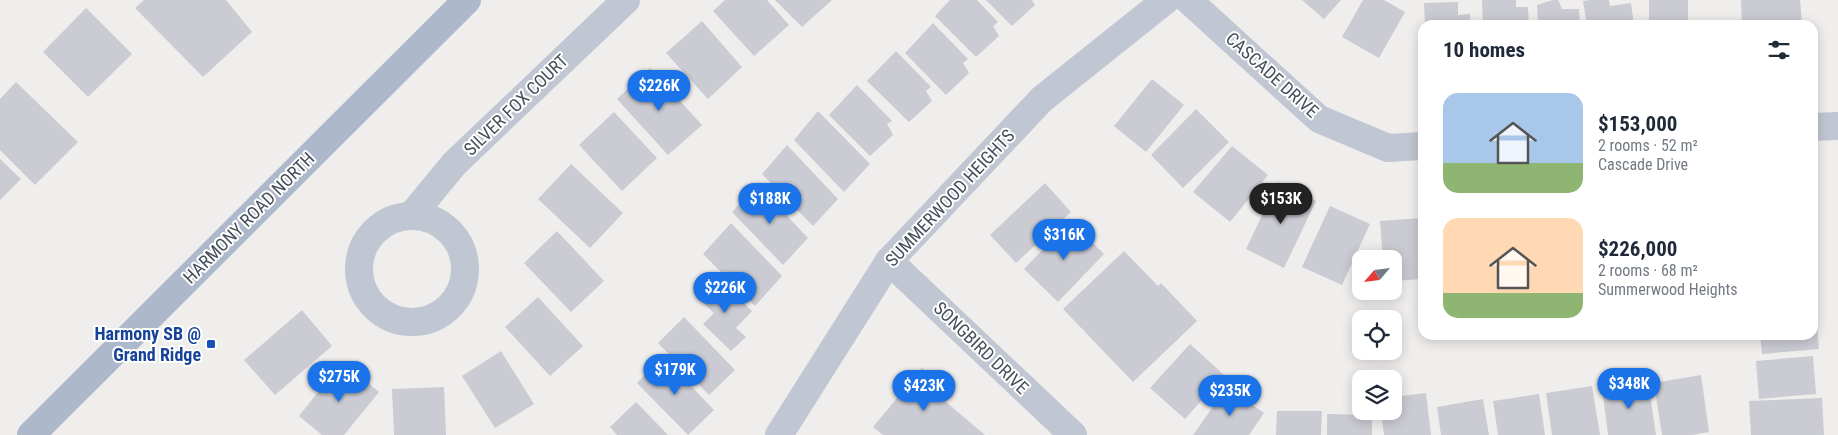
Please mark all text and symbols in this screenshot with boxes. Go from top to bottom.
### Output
street label: CASCADE DRIVE [1222,28,1323,122]
icon: filters [1765,36,1793,64]
text: 10 homes [1443,38,1525,62]
street label: SILVER FOX COURT [459,50,572,160]
pin: $226K [624,70,694,112]
text: $226K [638,76,680,95]
text: $153,000 [1598,112,1677,136]
icon: home [1483,113,1543,173]
street label: SUMMERWOOD HEIGHTS [881,125,1019,270]
text: 2 rooms · 52 m² [1598,136,1698,155]
street label: HARMONY ROAD NORTH [179,148,318,287]
text: Cascade Drive [1598,155,1688,174]
pin: $188K [735,182,805,225]
pin: $153K [1246,182,1316,225]
text: $188K [749,189,791,208]
text: $153K [1260,189,1302,208]
pin: $316K [1029,218,1099,261]
text: $316K [1043,225,1085,244]
text: $226,000 [1598,237,1677,261]
icon: home [1483,238,1543,298]
north arrow [1352,250,1402,300]
map controls [1352,250,1402,420]
text: 2 rooms · 68 m² [1598,261,1698,280]
pin: $226K [690,272,760,314]
text: $226K [704,278,746,297]
text: Summerwood Heights [1598,280,1737,299]
street label: SONGBIRD DRIVE [930,297,1033,398]
button: locate [1352,310,1402,360]
place label: Harmony SB @ Grand Ridge [94,323,201,365]
marker: Harmony SB @ Grand Ridge [205,338,217,350]
pin: $179K [640,354,710,396]
pin: $275K [304,360,374,403]
text: $179K [654,360,696,379]
text: $275K [318,367,360,386]
pin: $348K [1594,368,1664,410]
pin: $423K [889,370,959,412]
button: layers [1352,370,1402,420]
pin: $235K [1195,374,1265,417]
text: $348K [1608,374,1650,393]
text: $423K [903,376,945,395]
text: $235K [1209,381,1251,400]

